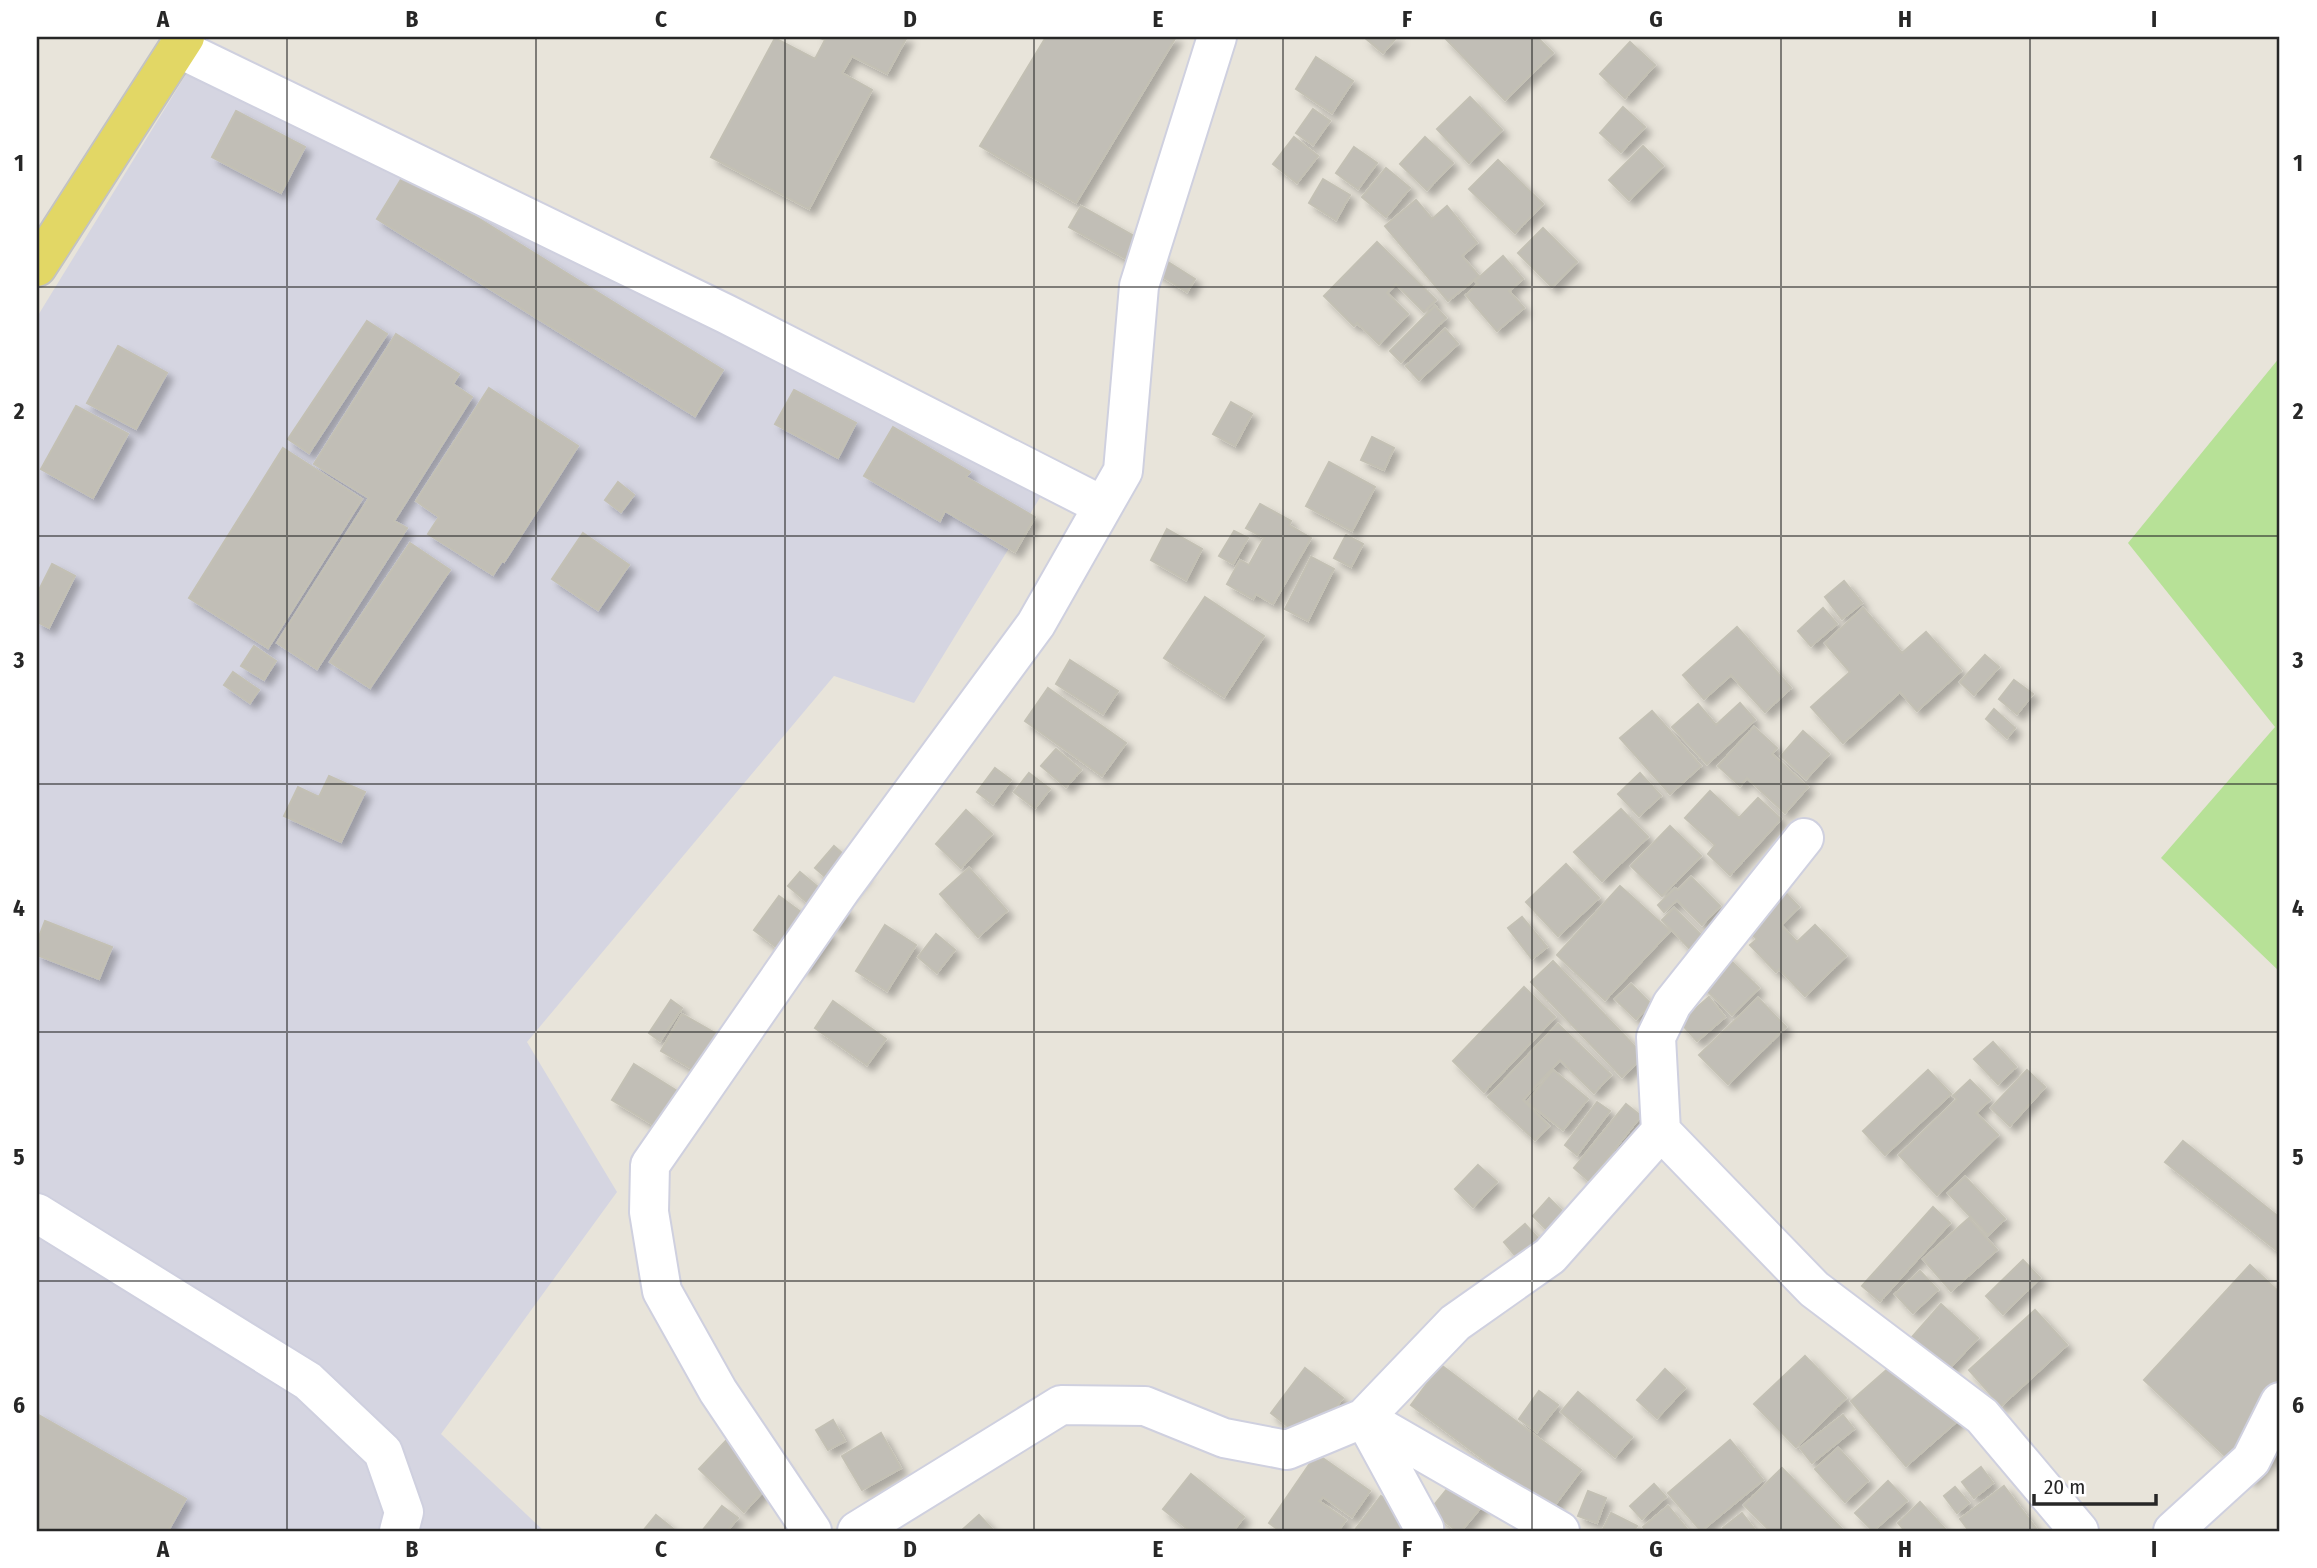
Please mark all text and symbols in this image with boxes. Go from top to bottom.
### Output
text: A [156,5,170,33]
text: B [406,5,419,33]
text: C [655,5,667,33]
text: D [903,5,917,33]
text: E [1153,5,1164,33]
text: F [1402,5,1412,33]
text: G [1649,5,1663,33]
text: H [1898,5,1912,33]
text: I [2151,5,2157,33]
text: 1 [14,149,24,177]
text: 1 [2293,149,2303,177]
text: 2 [13,397,25,425]
text: 2 [2292,397,2304,425]
text: 3 [13,646,25,674]
text: 3 [2292,646,2304,674]
text: 4 [13,894,25,922]
text: 4 [2292,894,2304,922]
text: 5 [13,1143,25,1171]
text: 5 [2292,1143,2304,1171]
text: 6 [13,1391,25,1419]
text: 6 [2292,1391,2304,1419]
scale bar [2034,1463,2156,1507]
text: 20 m [2044,1474,2085,1500]
text: A [156,1535,170,1563]
text: B [406,1535,419,1563]
text: C [655,1535,667,1563]
text: D [903,1535,917,1563]
text: E [1153,1535,1164,1563]
text: F [1402,1535,1412,1563]
text: G [1649,1535,1663,1563]
text: H [1898,1535,1912,1563]
text: I [2151,1535,2157,1563]

